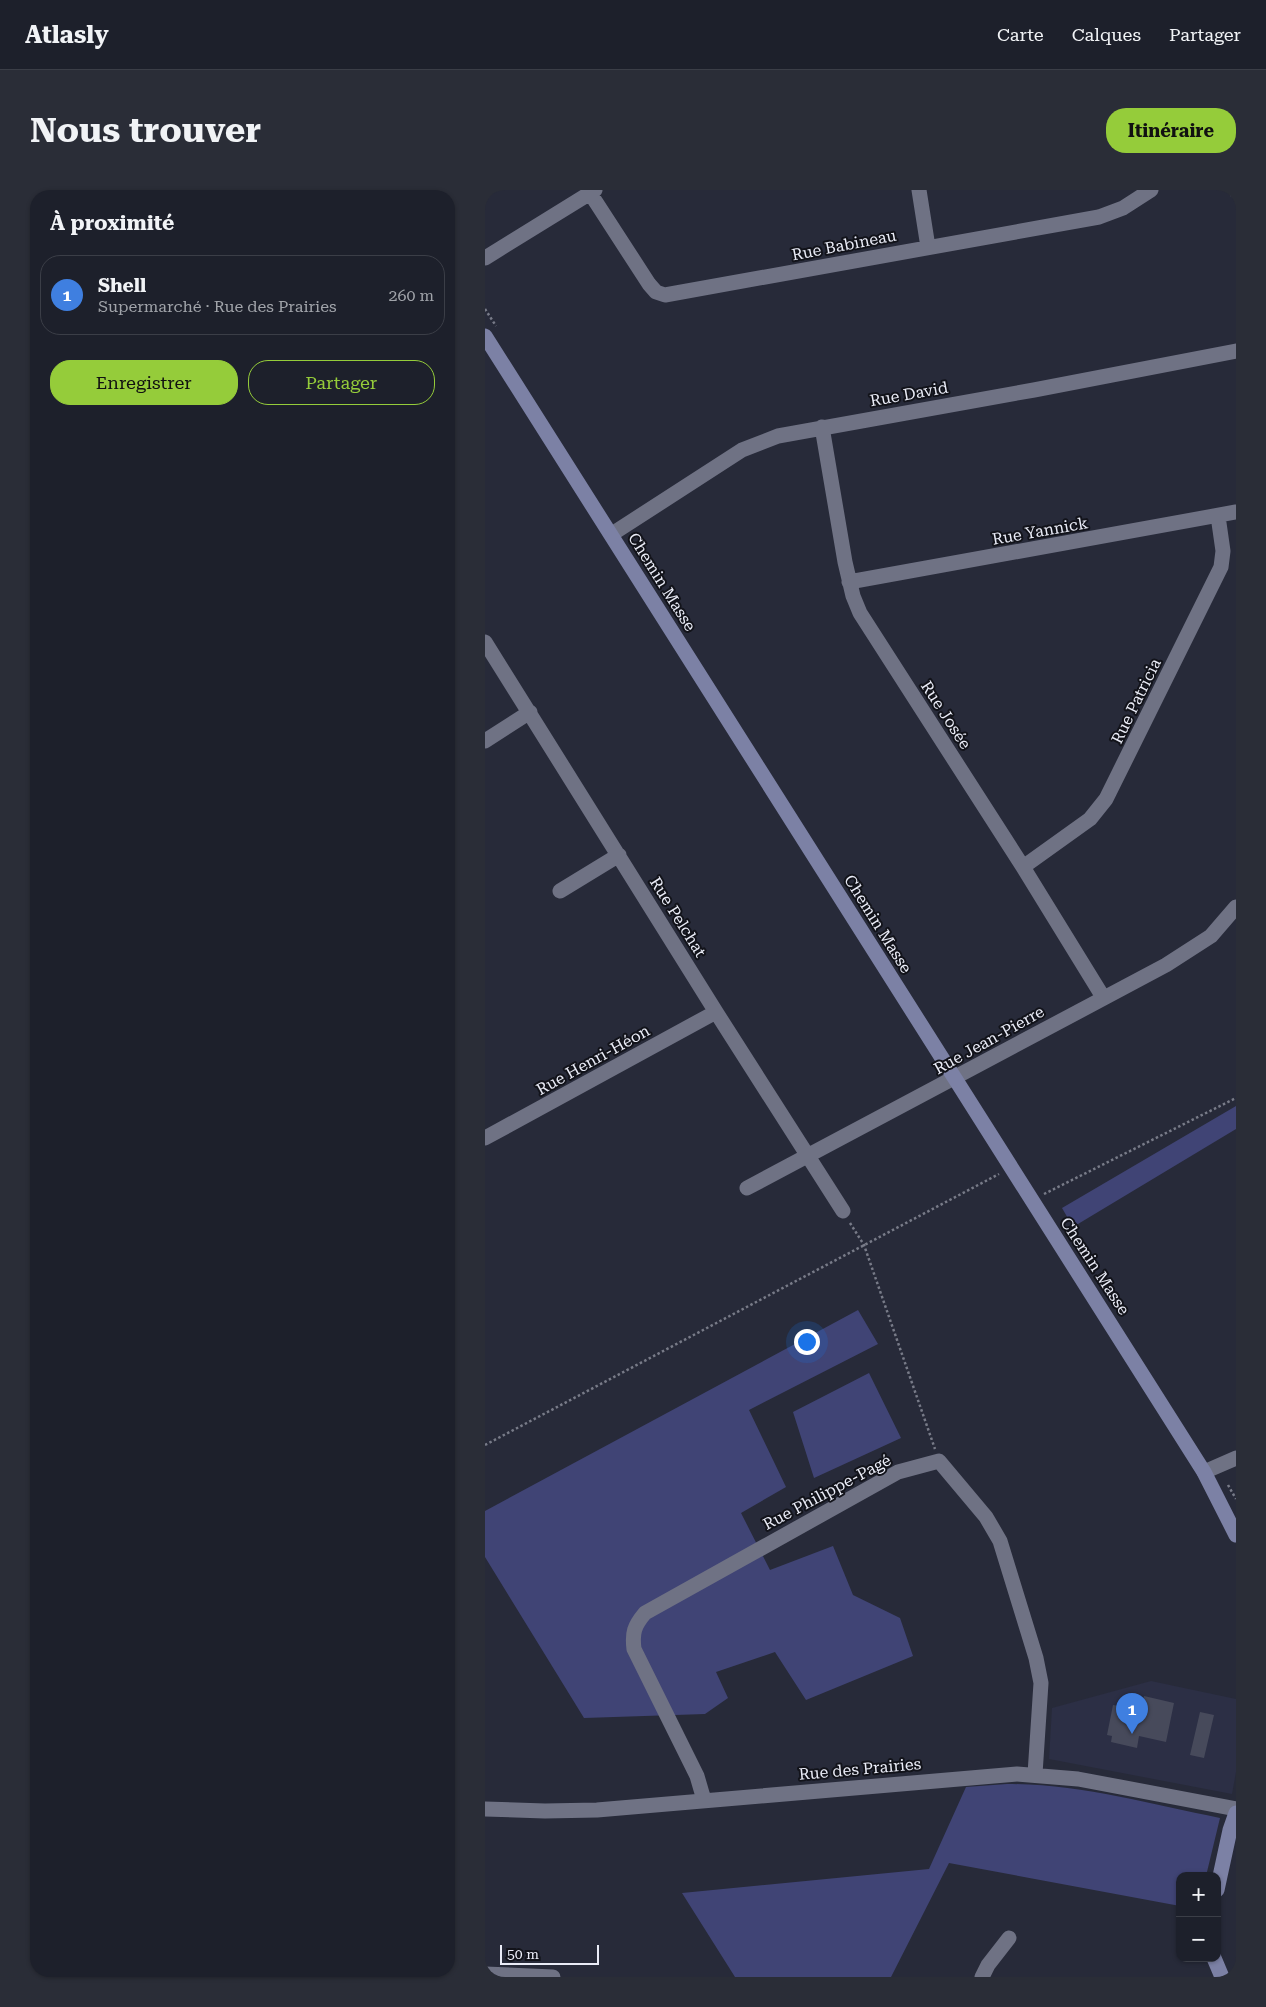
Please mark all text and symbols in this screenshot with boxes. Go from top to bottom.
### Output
text: Atlasly [25,21,109,49]
text: Carte [997,24,1044,45]
text: Calques [1072,24,1141,45]
text: Partager [1169,24,1241,45]
button: Itinéraire [1106,108,1236,153]
text: Nous trouver [30,110,261,151]
text: À proximité [50,211,174,235]
street label: Rue Babineau [790,226,898,264]
text: Shell [98,274,146,297]
text: 1 [63,286,71,305]
text: 260 m [388,286,434,305]
text: Supermarché · Rue des Prairies [98,297,337,316]
button: Enregistrer [50,360,238,405]
button: Partager [248,360,435,405]
street label: Rue David [869,378,949,410]
street label: Rue Yannick [991,513,1089,549]
street label: Chemin Masse [624,529,700,635]
street label: Rue Patricia [1107,655,1165,747]
street label: Rue Josée [917,677,975,753]
street label: Chemin Masse [840,871,916,977]
street label: Rue Pelchat [646,873,710,961]
street label: Rue Jean-Pierre [931,1002,1048,1078]
street label: Rue Henri-Héon [533,1021,653,1099]
street label: Chemin Masse [1056,1214,1134,1318]
your location [794,1329,820,1355]
street label: Rue Philippe-Pagé [760,1450,894,1534]
pin: 1 [1116,1693,1148,1734]
street label: Rue des Prairies [798,1754,922,1784]
map controls [1176,1872,1221,1962]
button: + [1176,1872,1221,1917]
button: − [1176,1917,1221,1962]
scale bar [500,1942,599,1965]
text: 50 m [507,1946,539,1962]

